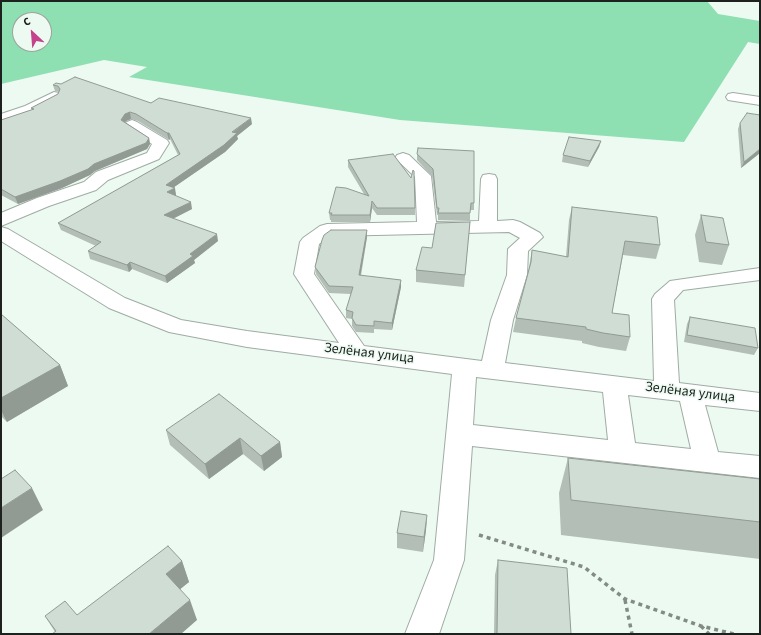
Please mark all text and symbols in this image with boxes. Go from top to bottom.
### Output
north arrow [12,12,52,52]
text: С [21,14,33,30]
street label: Зелёная улица [323,340,415,368]
street label: Зелёная улица [644,379,736,407]

